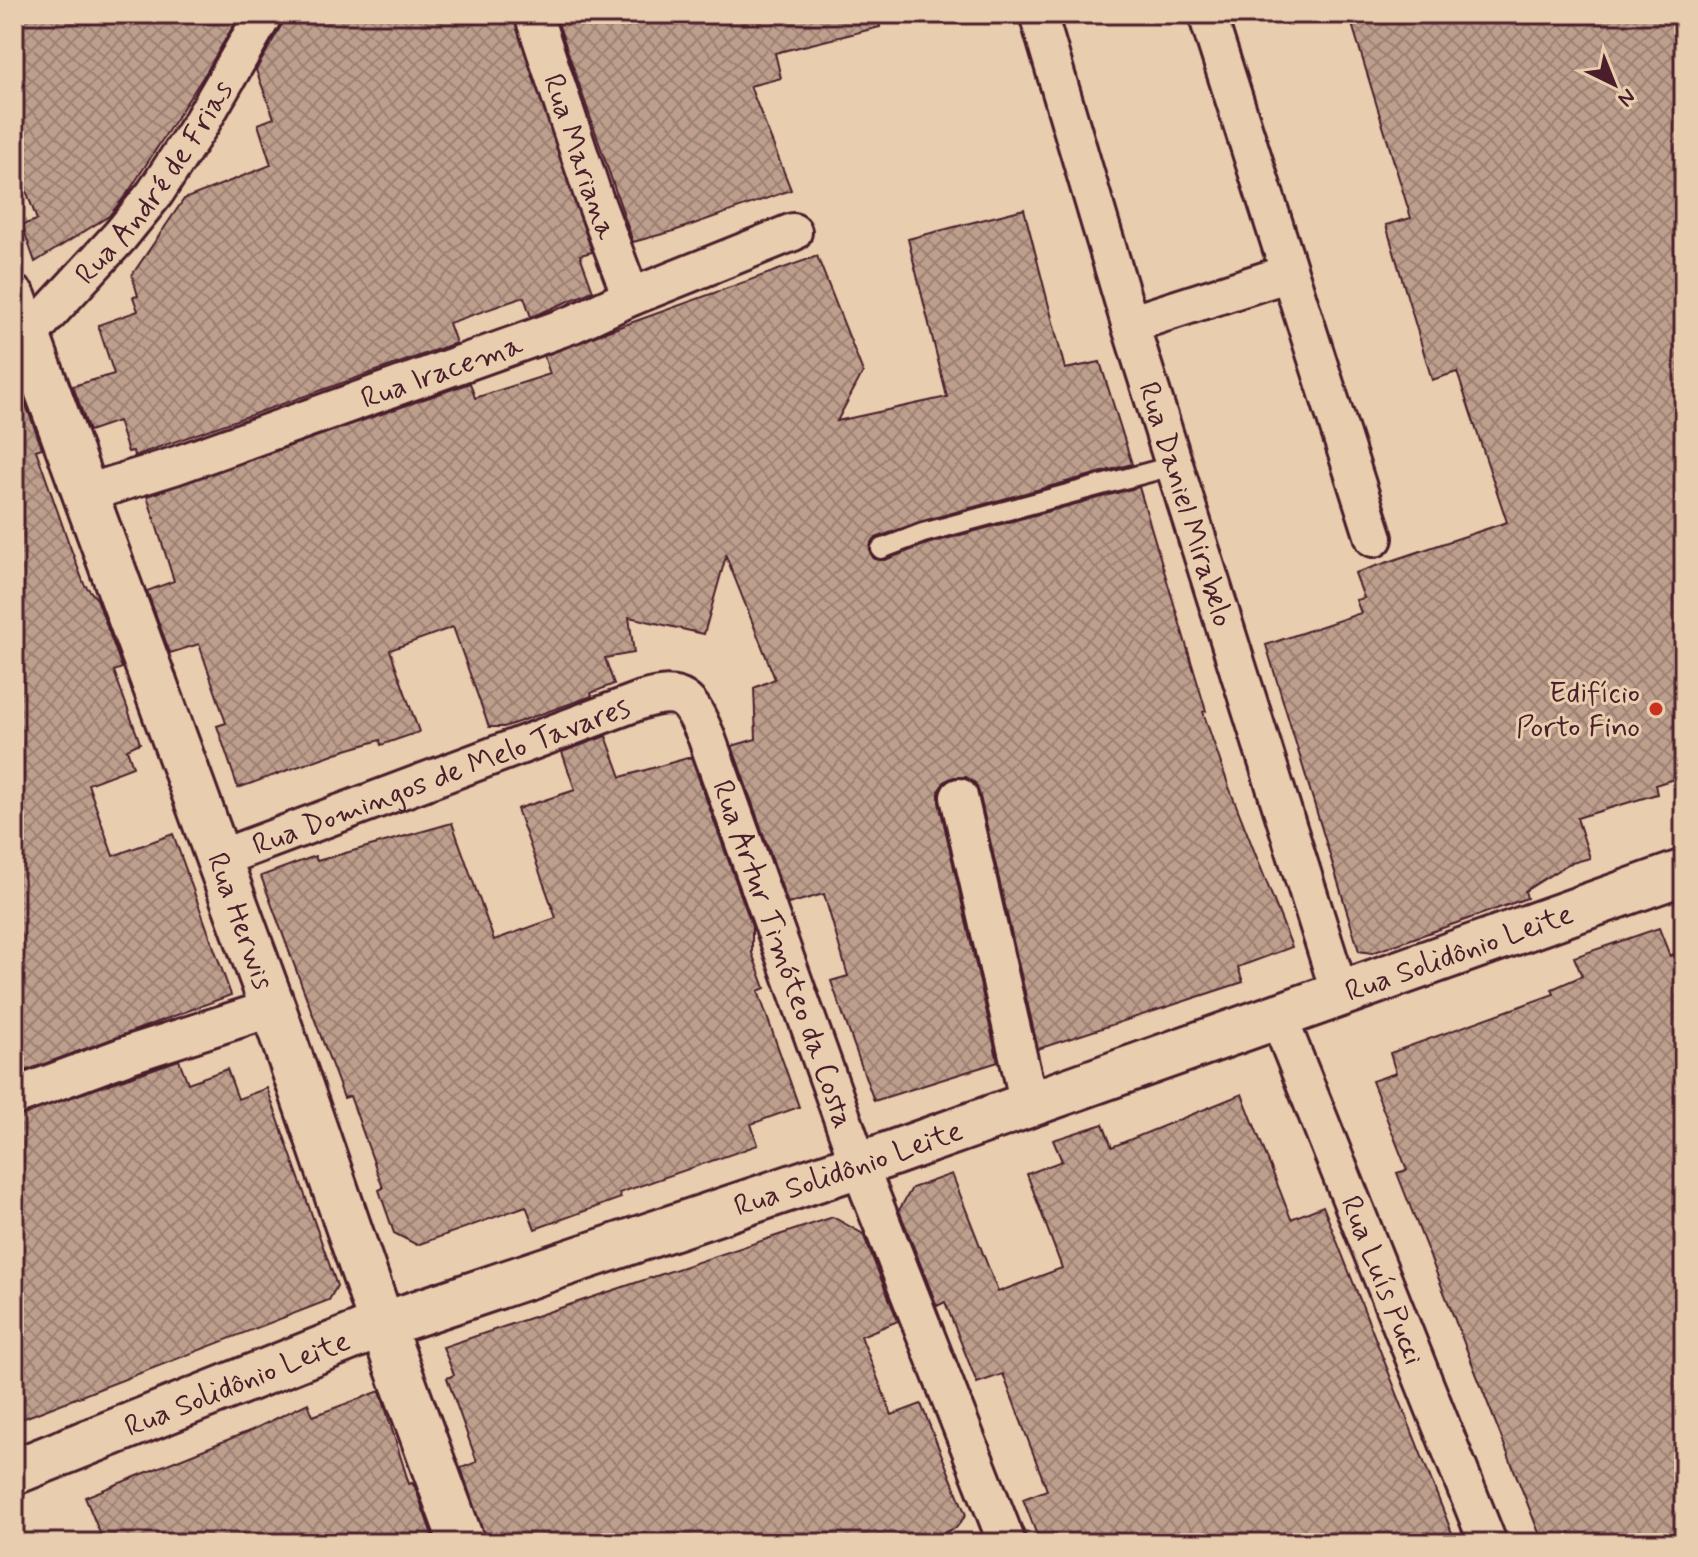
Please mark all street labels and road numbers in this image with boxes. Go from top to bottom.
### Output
street label: Rua Mariana [533,69,626,246]
street label: Rua André de Frias [67,73,243,293]
street label: Rua Iracema [356,325,529,419]
street label: Rua Daniel Mirabelo [1128,377,1242,632]
street label: Rua Domingos de Melo Tavares [247,688,636,865]
street label: Rua Artur Timóteo da Costa [702,775,862,1134]
street label: Rua Herwis [197,847,283,995]
street label: Rua Solidônio Leite [1340,895,1579,1012]
street label: Rua Solidônio Leite [729,1112,968,1227]
street label: Rua Luís Pucci [1331,1190,1433,1371]
street label: Rua Solidônio Leite [119,1322,356,1447]

